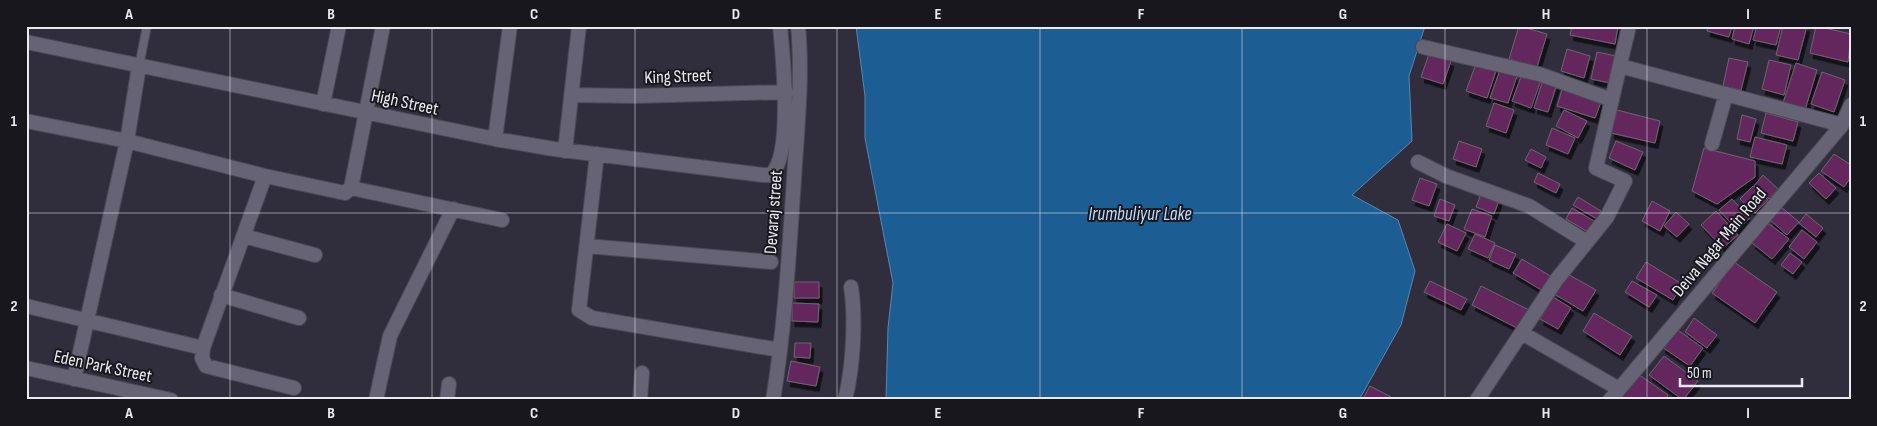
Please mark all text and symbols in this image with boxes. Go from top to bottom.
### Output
text: A [124,5,133,24]
text: B [327,5,335,24]
text: C [530,5,538,24]
text: D [732,5,740,24]
text: E [935,5,942,24]
text: F [1138,5,1145,24]
text: G [1339,5,1347,24]
text: H [1542,5,1550,24]
text: I [1746,5,1750,24]
street label: King Street [644,65,713,88]
street label: High Street [369,85,441,120]
text: 1 [11,112,18,131]
text: 1 [1860,112,1867,131]
street label: Devaraj street [760,169,787,255]
street label: Deiva Nagar Main Road [1668,184,1771,301]
water label: Irumbuliyur Lake [1088,203,1192,226]
text: 2 [10,297,18,316]
text: 2 [1859,297,1867,316]
street label: Eden Park Street [52,346,154,387]
scale bar [1680,356,1802,388]
text: 50 m [1687,364,1712,383]
text: A [124,404,133,423]
text: B [327,404,335,423]
text: C [530,404,538,423]
text: D [732,404,740,423]
text: E [935,404,942,423]
text: F [1138,404,1145,423]
text: G [1339,404,1347,423]
text: H [1542,404,1550,423]
text: I [1746,404,1750,423]

